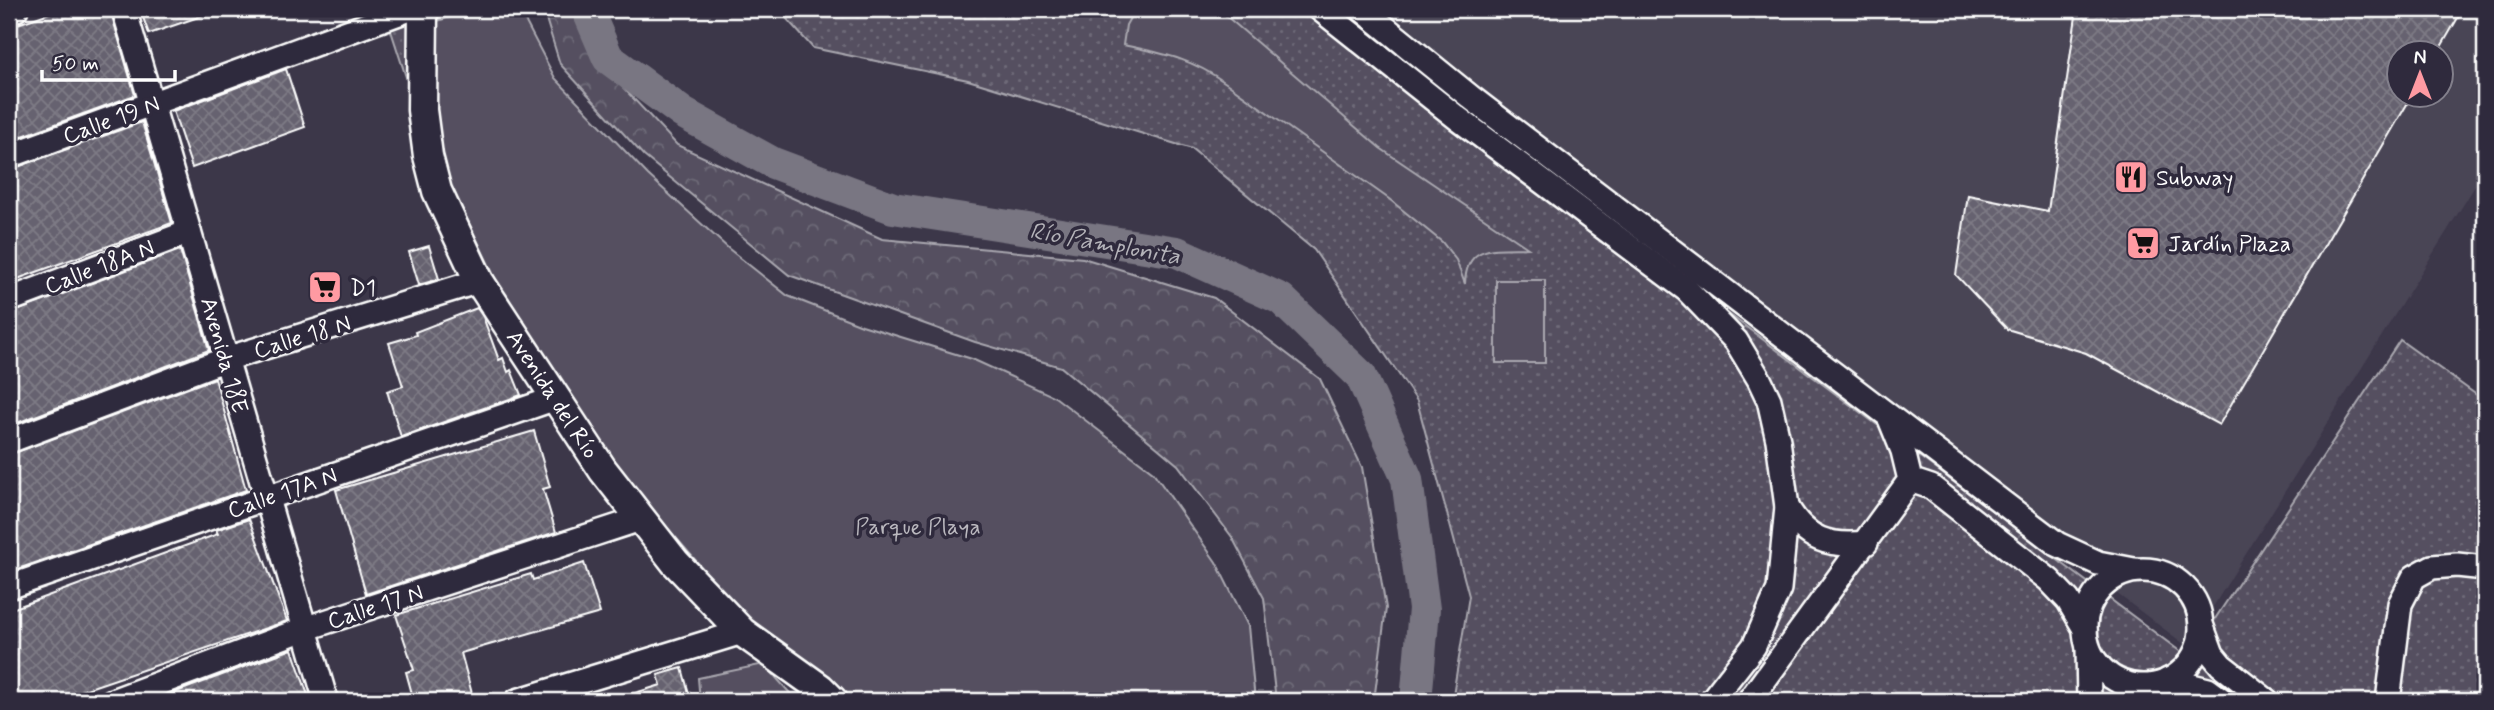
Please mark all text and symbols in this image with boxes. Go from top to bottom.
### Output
scale bar [42,38,175,82]
north arrow [2386,38,2456,108]
text: N [2414,46,2426,71]
text: 50 m [52,50,99,78]
street label: Calle 19 N [59,89,164,152]
restaurant icon: Subway [2112,158,2150,196]
place label: Subway [2156,164,2233,194]
water label: Río Pamplonita [1027,216,1183,273]
supermarket icon: Jardín Plaza [2124,224,2162,262]
place label: Jardín Plaza [2168,230,2291,260]
street label: Calle 18A N [41,233,159,302]
supermarket icon: D1 [306,268,344,306]
place label: D1 [350,274,376,304]
street label: Avenida 18E [192,294,254,417]
street label: Calle 18 N [250,309,355,367]
street label: Avenida del Río [498,325,605,465]
street label: Calle 17A N [224,461,341,527]
park label: Parque Playa [855,513,981,543]
street label: Calle 17 N [324,578,427,637]

